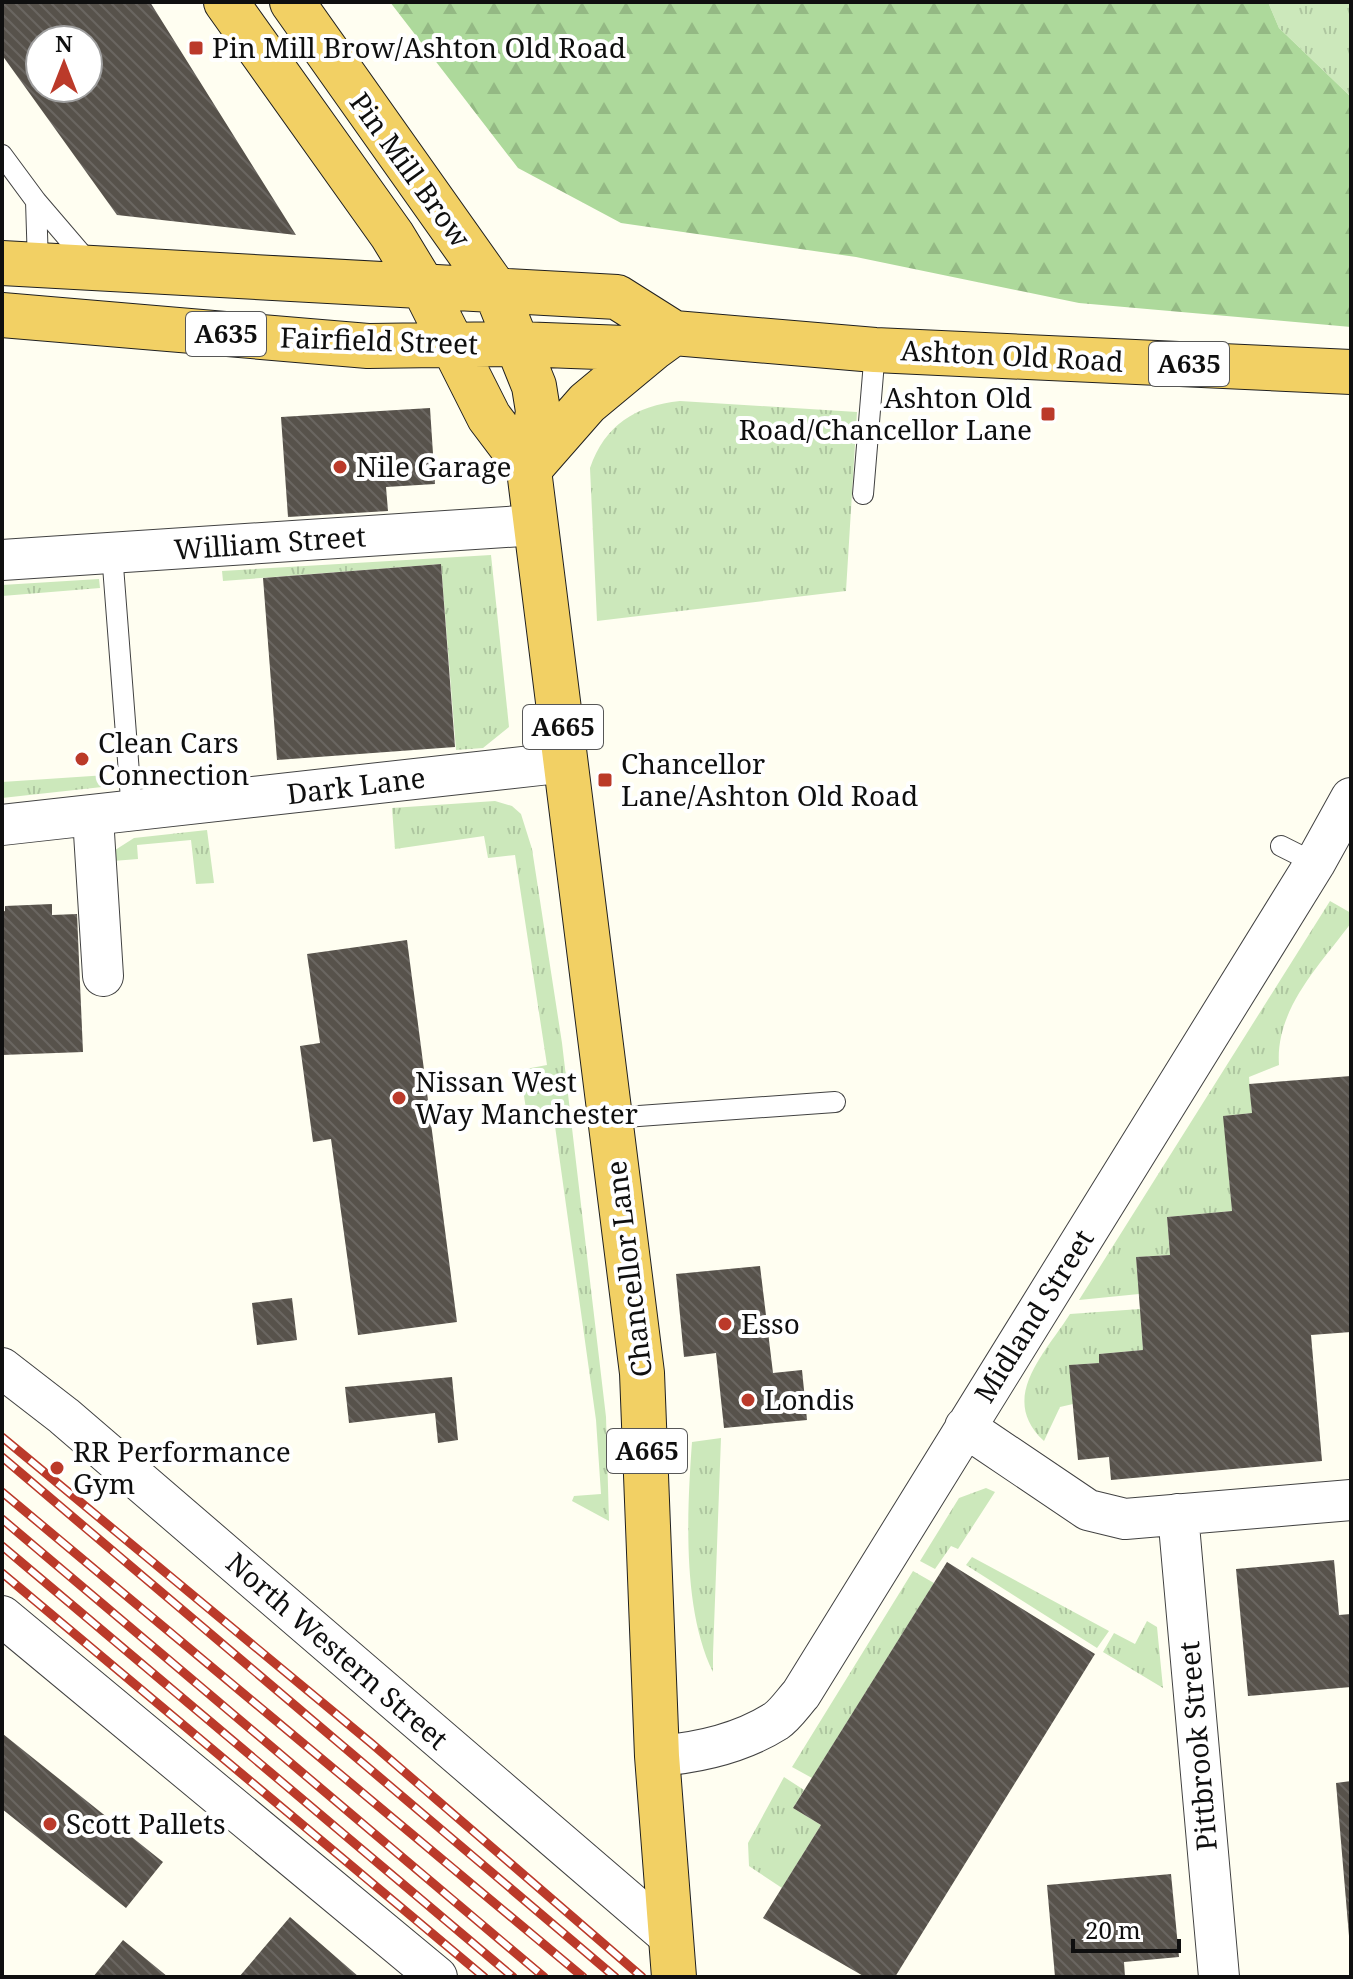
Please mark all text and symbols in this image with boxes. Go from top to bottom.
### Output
north arrow [24,24,104,104]
text: N [55,28,73,58]
place label: Pin Mill Brow/Ashton Old Road [212,28,626,66]
marker: Pin Mill Brow/Ashton Old Road [187,39,205,57]
street label: Pin Mill Brow [342,84,480,255]
road number: A635 [186,312,266,356]
street label: Fairfield Street [279,318,479,362]
street label: Ashton Old Road [900,330,1124,380]
road number: A635 [1149,342,1229,386]
place label: Ashton Old Road/Chancellor Lane [739,378,1032,448]
marker: Ashton Old Road/Chancellor Lane [1039,405,1057,423]
place label: Nile Garage [356,447,511,485]
marker: Nile Garage [331,458,349,476]
street label: William Street [173,516,367,568]
road number: A665 [523,705,603,749]
place label: Clean Cars Connection [98,723,249,793]
place label: Chancellor Lane/Ashton Old Road [621,744,918,814]
marker: Clean Cars Connection [73,750,91,768]
street label: Dark Lane [284,758,427,812]
marker: Chancellor Lane/Ashton Old Road [596,771,614,789]
place label: Nissan West Way Manchester [415,1062,638,1132]
marker: Nissan West Way Manchester [390,1089,408,1107]
street label: Chancellor Lane [596,1159,660,1380]
street label: Midland Street [965,1222,1102,1409]
place label: Esso [741,1304,800,1342]
marker: Esso [716,1315,734,1333]
place label: Londis [764,1380,854,1418]
marker: Londis [739,1391,757,1409]
road number: A665 [607,1429,687,1473]
place label: RR Performance Gym [73,1432,291,1502]
marker: RR Performance Gym [48,1459,66,1477]
street label: North Western Street [219,1543,457,1757]
street label: Pittbrook Street [1169,1640,1225,1852]
place label: Scott Pallets [66,1804,226,1842]
marker: Scott Pallets [41,1815,59,1833]
scale bar [1073,1903,1179,1953]
text: 20 m [1085,1913,1141,1946]

